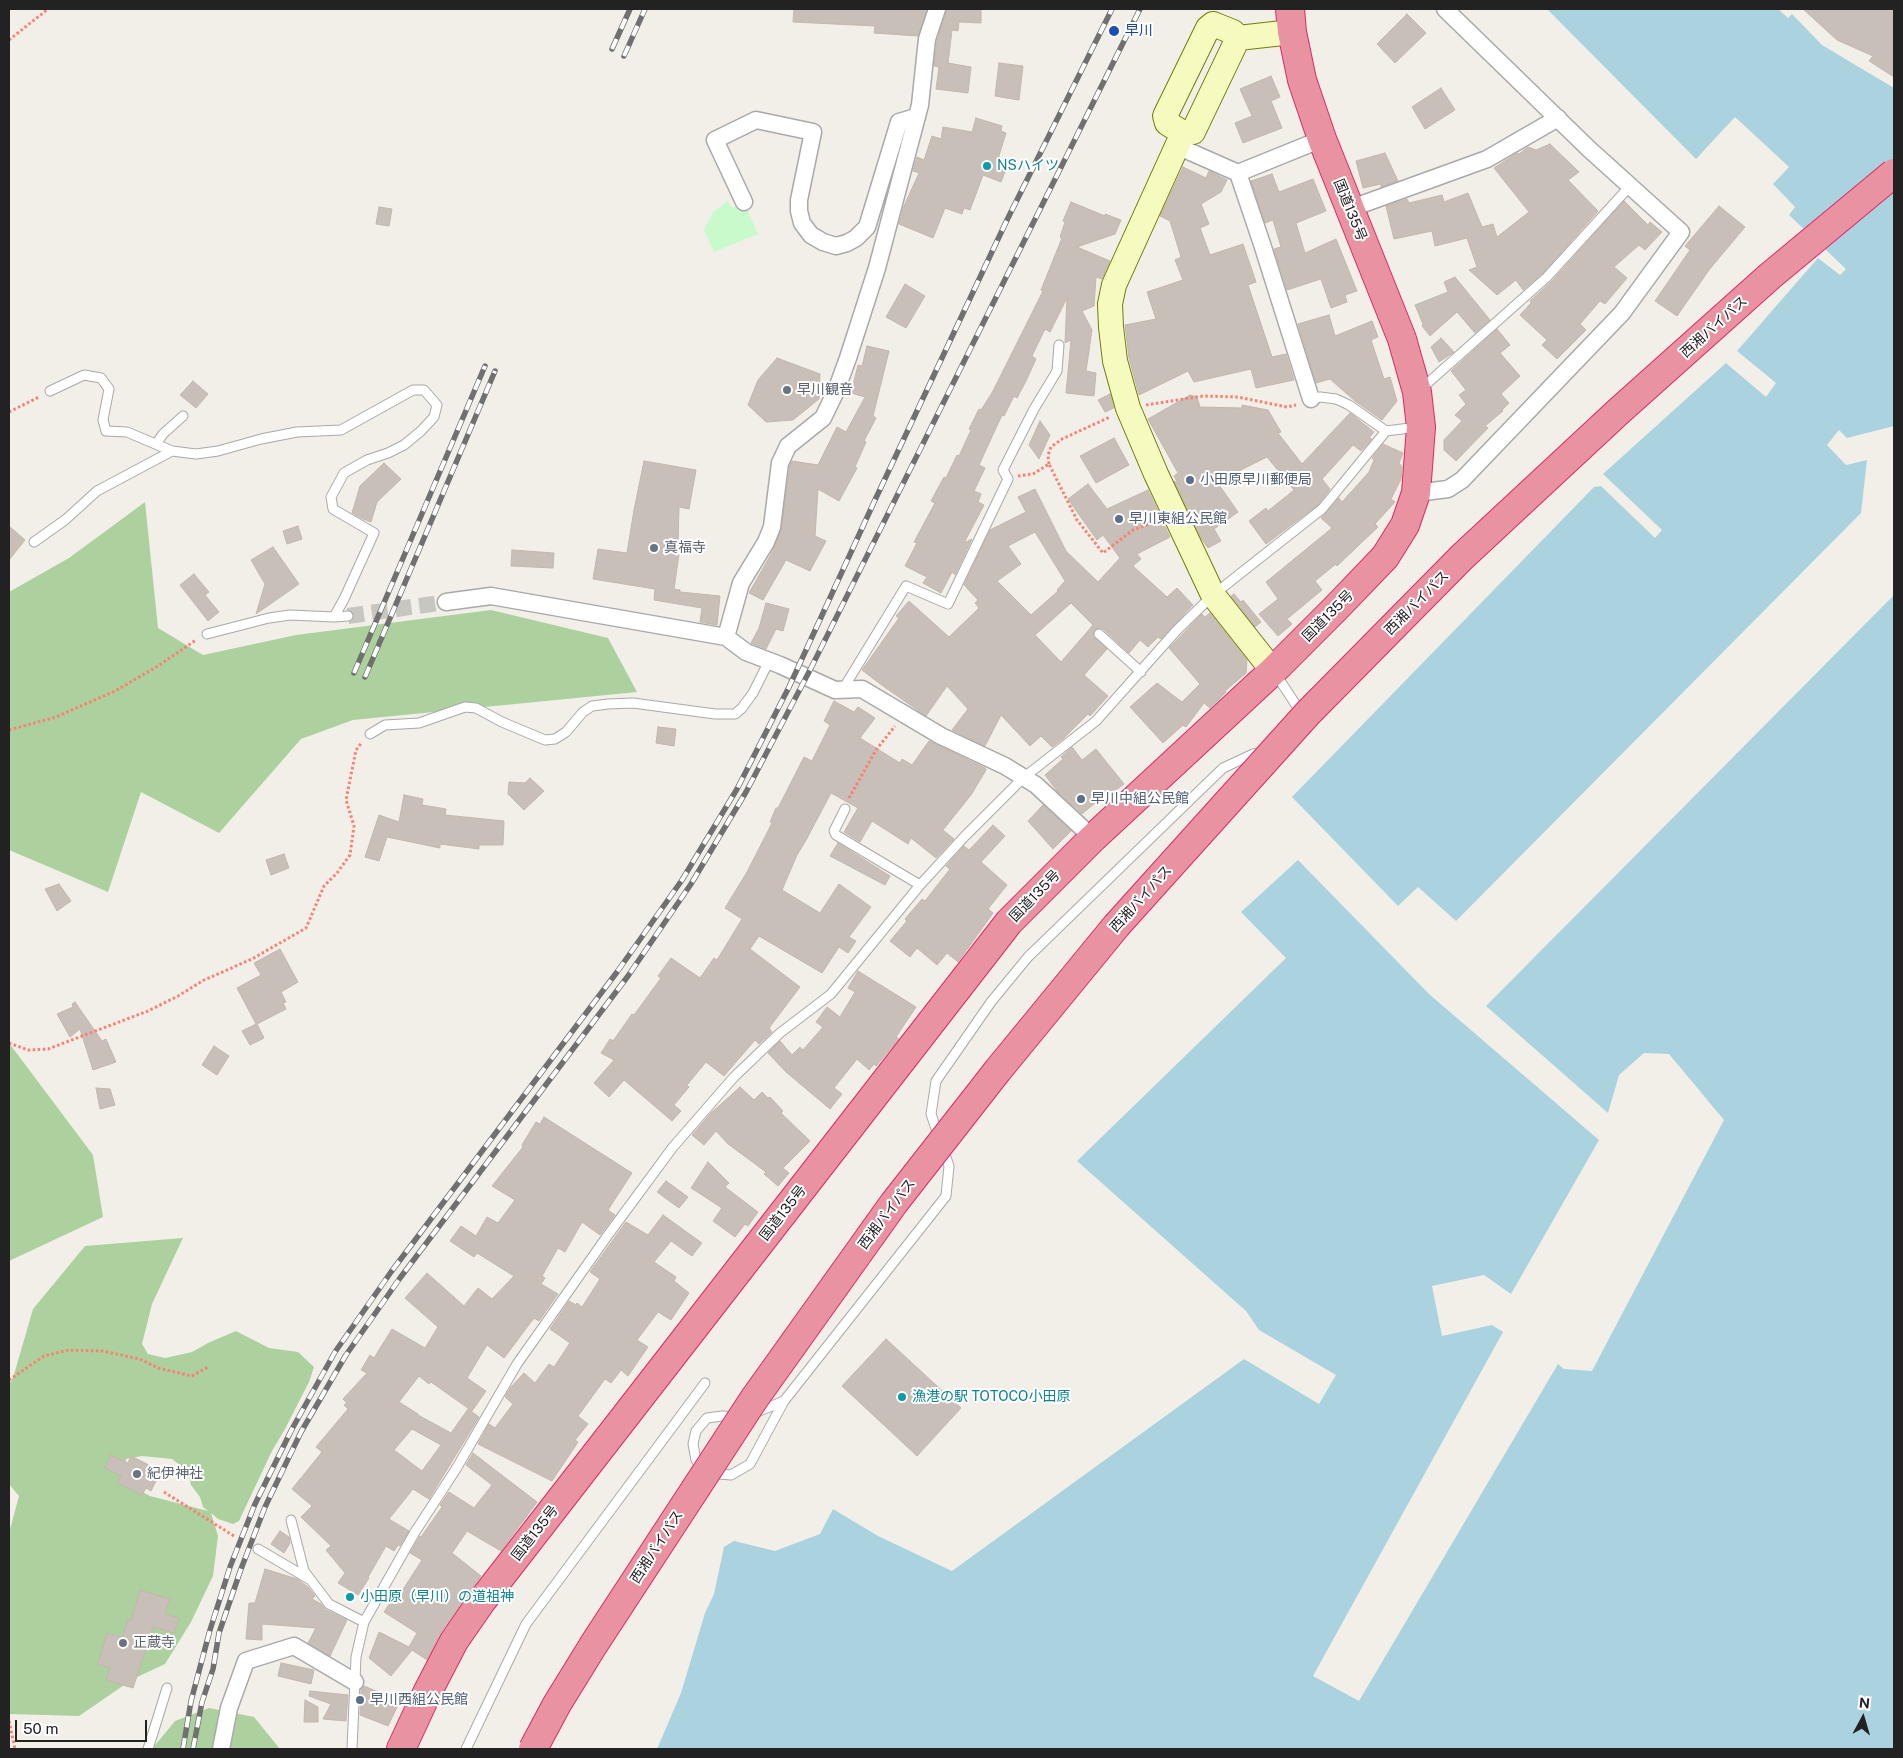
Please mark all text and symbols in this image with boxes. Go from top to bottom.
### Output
place label: 早川 [1125,23,1153,39]
marker: 早川 [1107,24,1121,38]
place label: NSハイツ [997,158,1059,174]
marker: NSハイツ [981,160,993,172]
street label: 国道135号 [1330,176,1370,244]
street label: 西湘バイパス [1677,293,1751,361]
place label: 早川観音 [797,382,853,398]
marker: 早川観音 [781,384,793,396]
place label: 小田原早川郵便局 [1200,472,1312,488]
marker: 小田原早川郵便局 [1184,474,1196,486]
place label: 早川東組公民館 [1129,511,1227,527]
marker: 早川東組公民館 [1113,513,1125,525]
place label: 真福寺 [664,540,706,556]
marker: 真福寺 [648,542,660,554]
street label: 西湘バイパス [1381,567,1453,639]
street label: 国道135号 [1299,587,1357,645]
place label: 早川中組公民館 [1091,791,1189,807]
marker: 早川中組公民館 [1075,793,1087,805]
street label: 西湘バイパス [1107,862,1175,936]
street label: 国道135号 [1006,867,1064,925]
street label: 西湘バイパス [855,1175,919,1253]
street label: 国道135号 [756,1182,810,1244]
place label: 漁港の駅 TOTOCO小田原 [912,1389,1070,1405]
marker: 漁港の駅 TOTOCO小田原 [896,1391,908,1403]
place label: 紀伊神社 [147,1466,203,1482]
marker: 紀伊神社 [131,1468,143,1480]
street label: 国道135号 [508,1502,562,1564]
street label: 西湘バイパス [627,1507,687,1587]
place label: 小田原（早川）の道祖神 [360,1589,514,1605]
marker: 小田原（早川）の道祖神 [344,1591,356,1603]
place label: 正蔵寺 [133,1635,175,1651]
marker: 正蔵寺 [117,1637,129,1649]
place label: 早川西組公民館 [370,1692,468,1708]
north arrow [1838,1693,1888,1743]
marker: 早川西組公民館 [354,1694,366,1706]
text: N [1858,1695,1871,1712]
scale bar [18,1710,150,1742]
text: 50 m [23,1720,58,1737]

